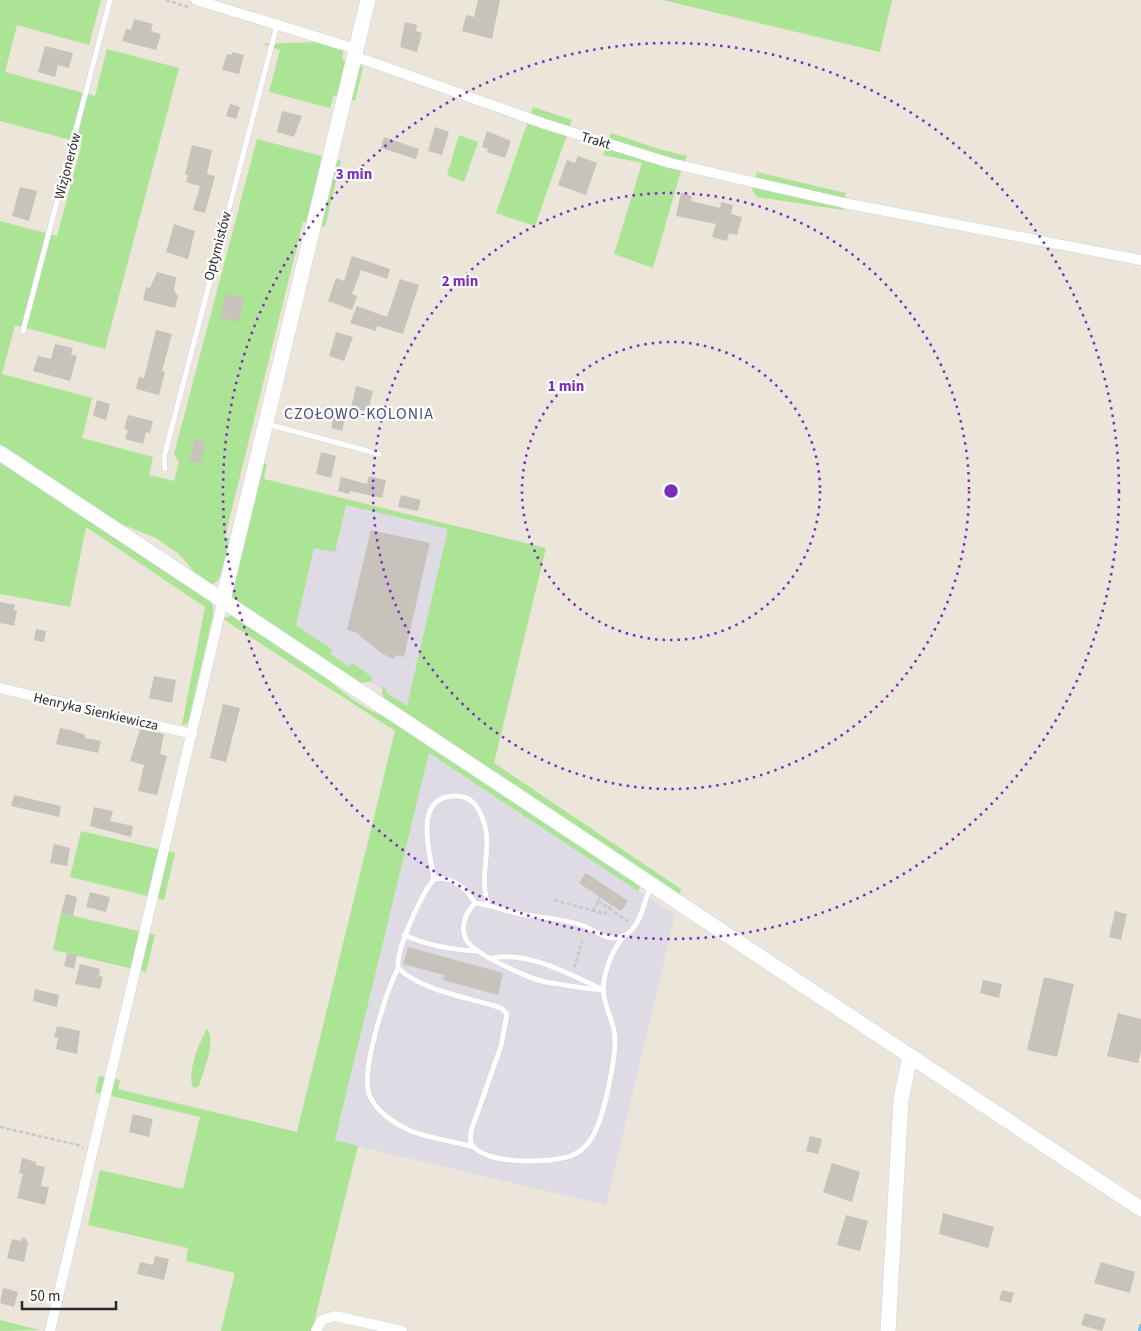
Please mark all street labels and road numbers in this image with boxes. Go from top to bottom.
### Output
street label: Trakt [579,127,613,155]
street label: Wizjonerów [49,131,86,202]
street label: Optymistów [199,209,237,283]
street label: Henryka Sienkiewicza [31,688,160,736]

